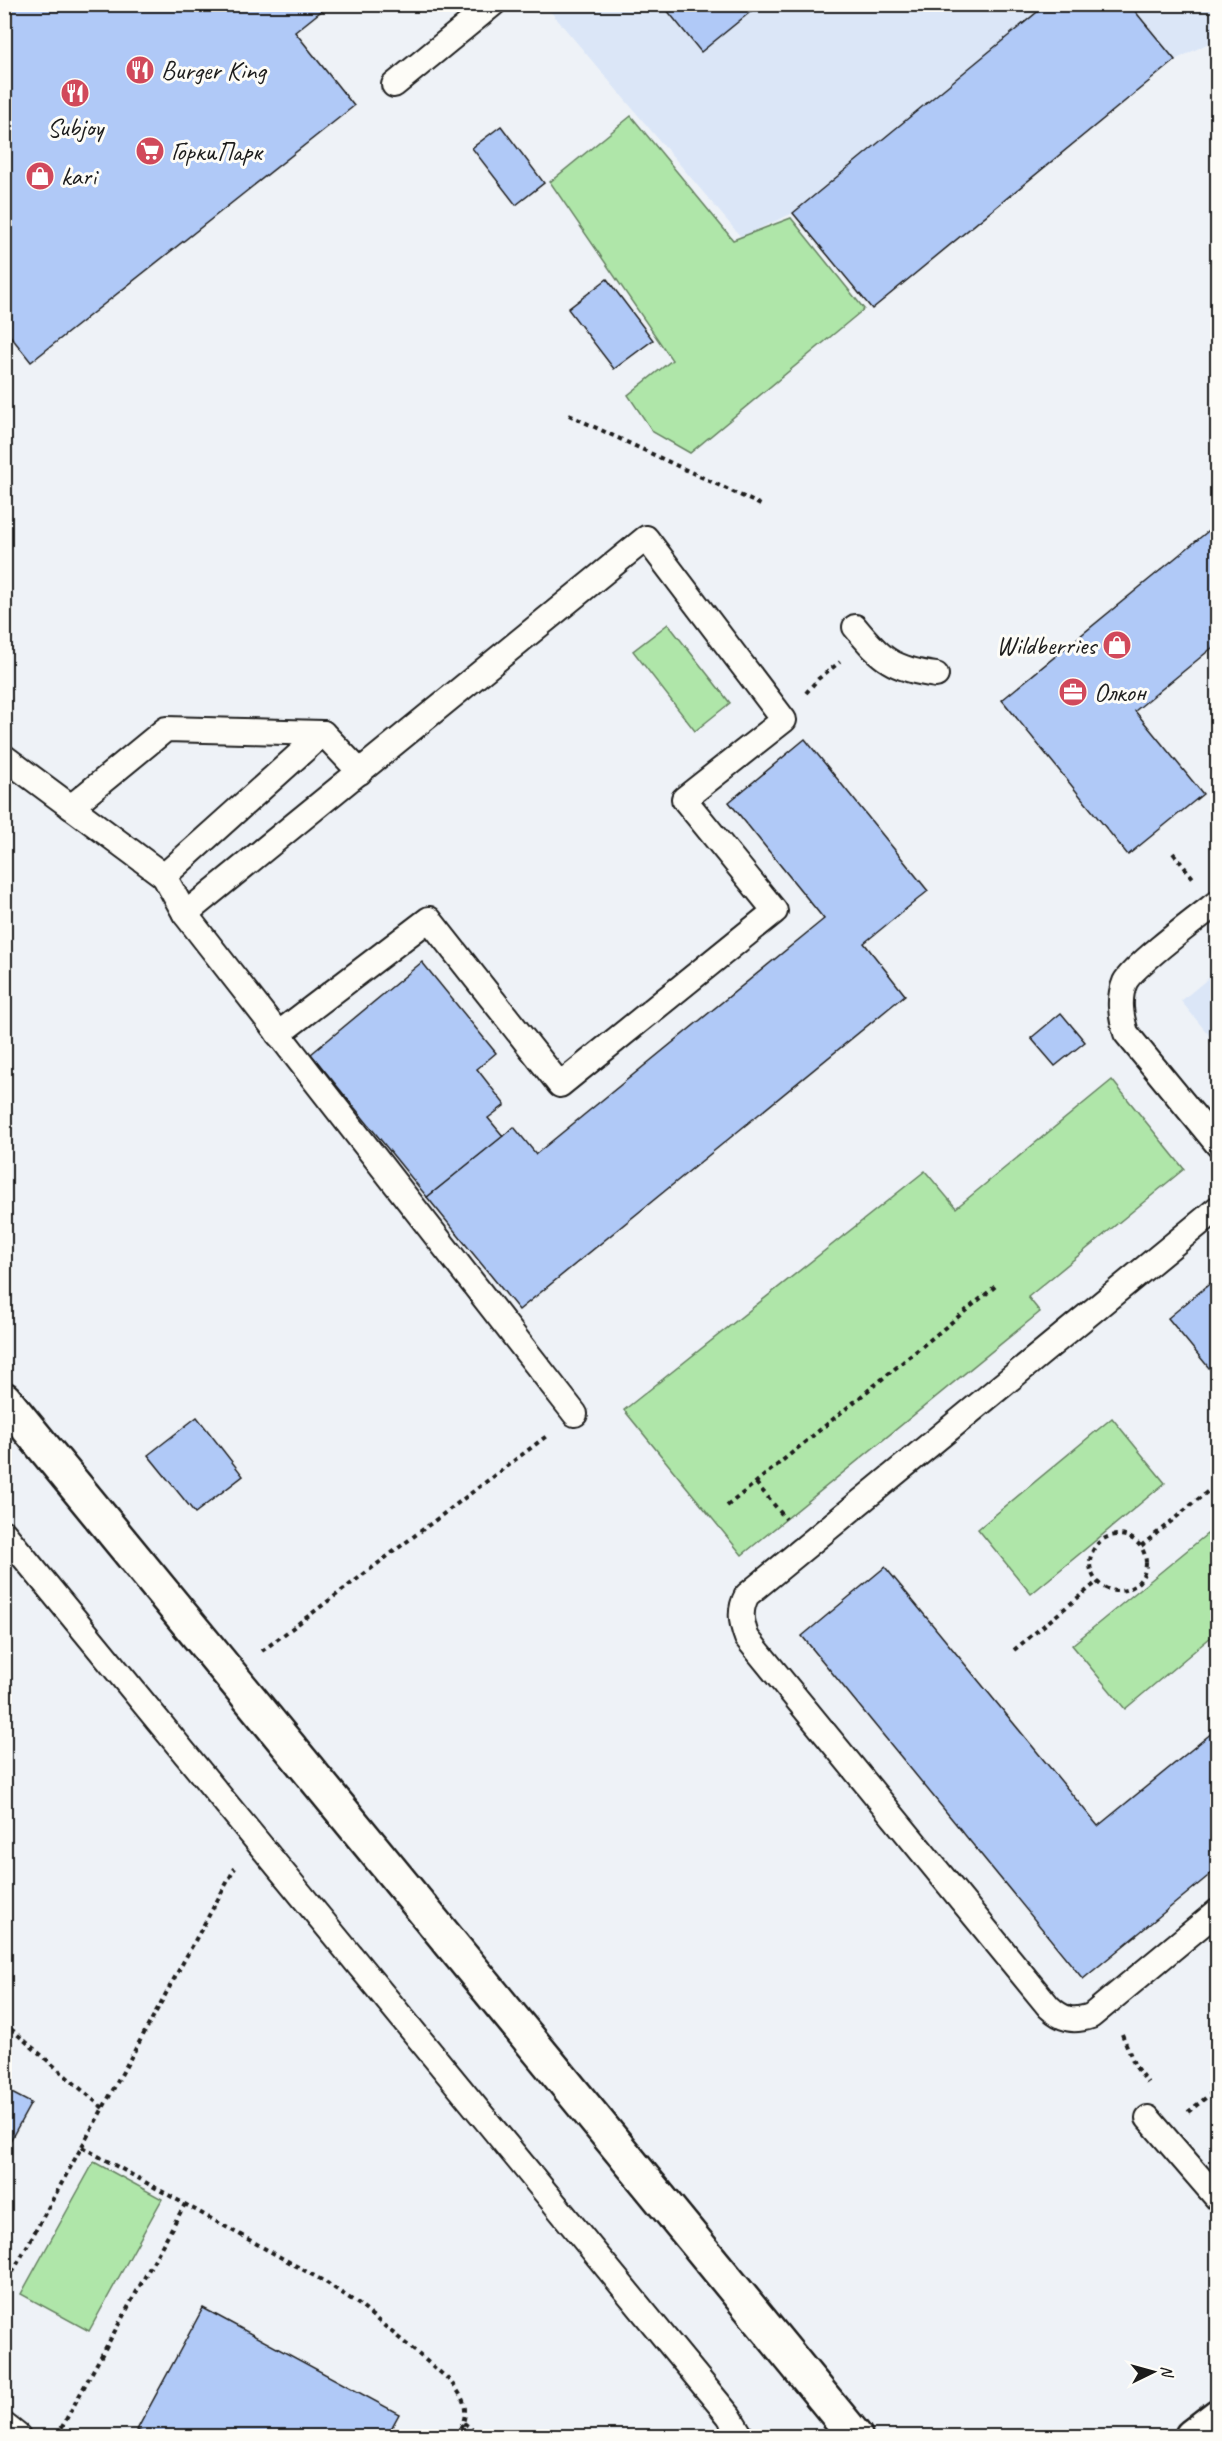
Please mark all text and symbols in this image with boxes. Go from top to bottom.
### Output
restaurant icon: Burger King [124,54,156,86]
place label: Burger King [161,54,267,87]
restaurant icon: Subjoy [59,77,91,109]
place label: Subjoy [47,111,105,144]
supermarket icon: ГоркиПарк [134,135,166,167]
place label: ГоркиПарк [171,135,264,168]
shop icon: kari [24,160,56,192]
place label: kari [61,160,99,193]
place label: Wildberries [996,629,1098,662]
shop icon: Wildberries [1101,629,1133,661]
office icon: Олкон [1057,676,1089,708]
place label: Олкон [1094,676,1148,709]
north arrow [1123,2342,1183,2402]
text: N [1157,2365,1178,2380]

